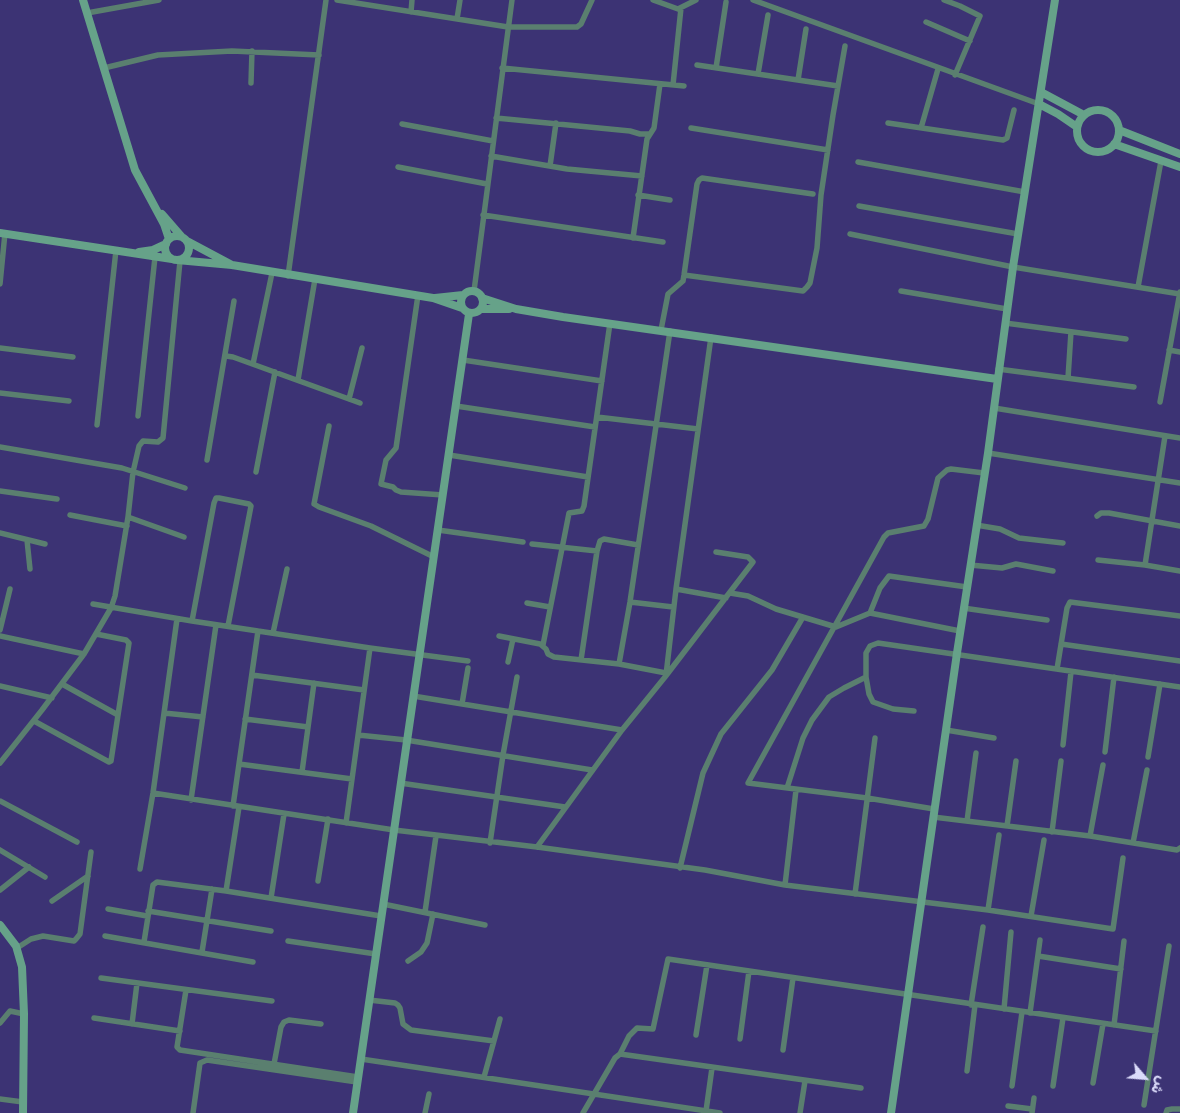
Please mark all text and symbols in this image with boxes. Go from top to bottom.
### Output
north arrow [1120,1053,1170,1103]
text: ش [1147,1073,1170,1097]

